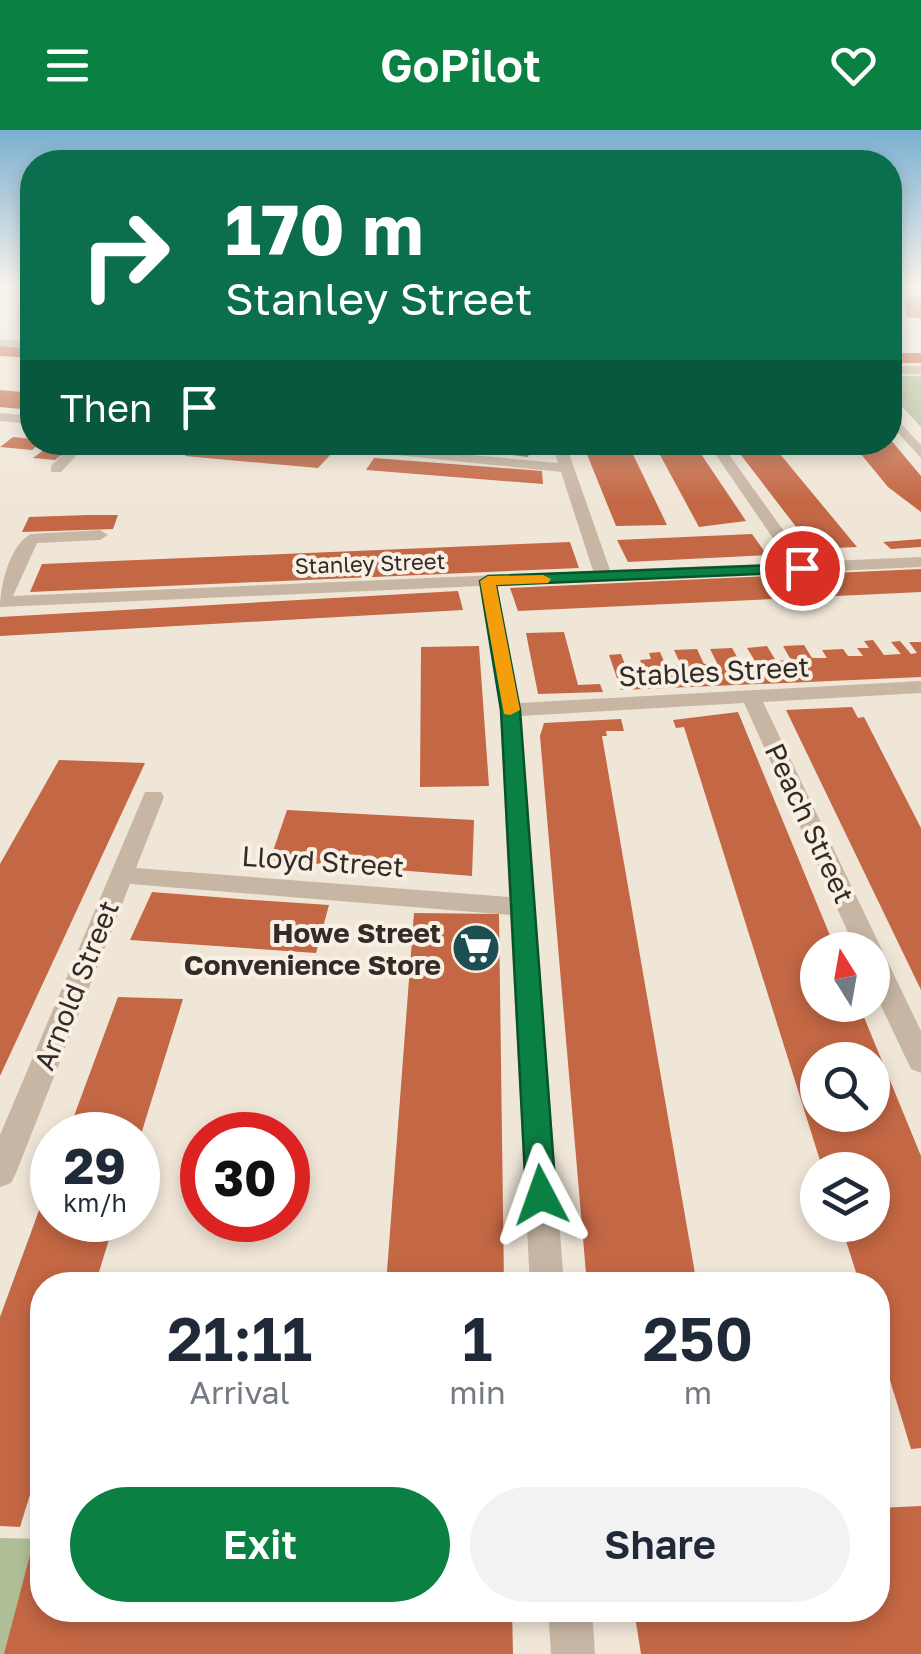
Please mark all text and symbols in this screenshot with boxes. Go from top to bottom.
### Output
icon: menu [40,38,95,93]
text: GoPilot [380,38,541,92]
icon: heart [826,38,881,93]
text: 170 m [225,186,423,270]
icon: right [60,190,190,320]
text: Stanley Street [225,271,533,325]
icon: arrive [172,380,227,435]
text: Then [60,385,152,430]
pin [760,526,845,611]
icon: arrive [775,541,830,596]
street label: Stanley Street [294,547,446,579]
street label: Stables Street [618,650,810,692]
street label: Peach Street [759,738,861,908]
street label: Lloyd Street [241,839,405,883]
street label: Arnold Street [27,896,125,1074]
place label: Howe Street Convenience Store [184,916,441,981]
supermarket icon: Howe Street Convenience Store [450,922,502,974]
north arrow [800,932,890,1022]
map controls [800,932,890,1242]
button: search [800,1042,890,1132]
speed limit sign: 30 [180,1112,310,1242]
text: 29 [64,1135,126,1195]
position arrow [489,1143,593,1247]
button: layers [800,1152,890,1242]
text: km/h [63,1187,127,1218]
text: 21:11 [167,1302,312,1374]
text: 1 [462,1302,493,1374]
text: 250 [643,1302,753,1374]
text: Arrival [189,1373,290,1411]
text: min [449,1373,506,1411]
text: m [684,1373,712,1411]
button: Exit [70,1487,450,1602]
button: Share [470,1487,850,1602]

